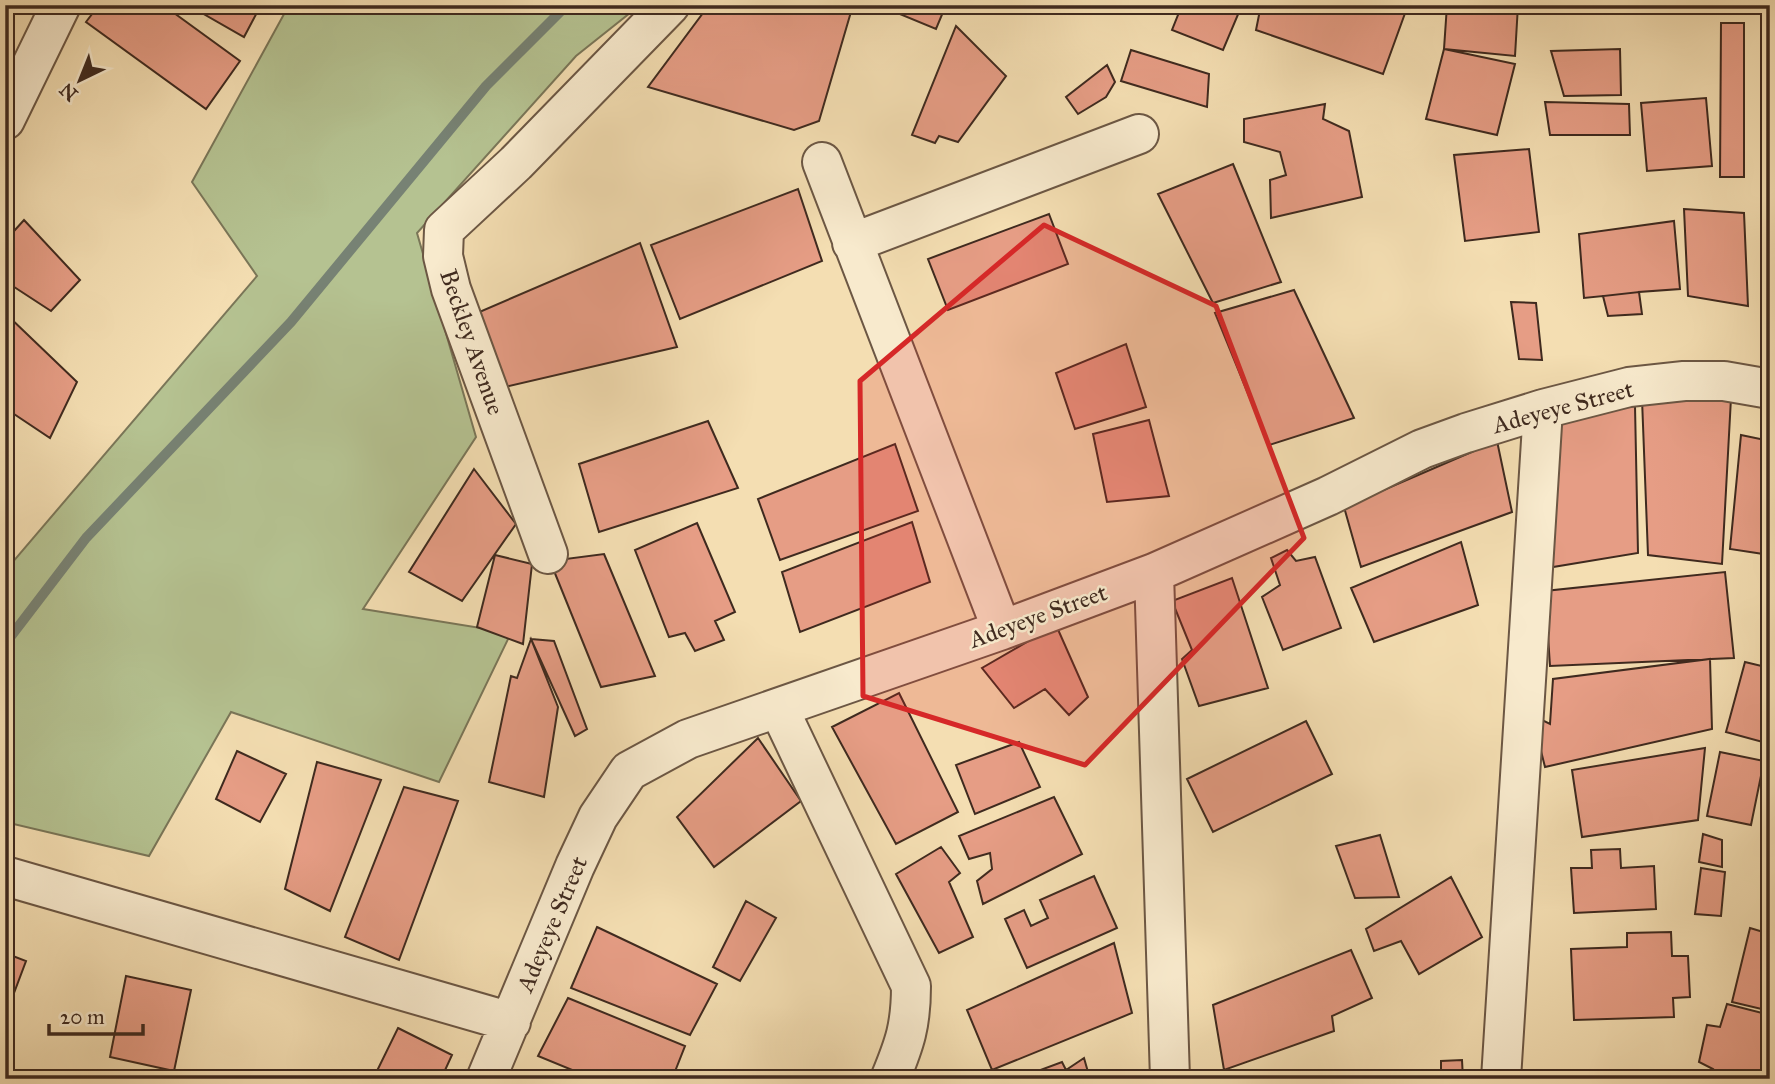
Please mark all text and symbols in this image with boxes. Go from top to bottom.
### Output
north arrow [46,46,116,116]
text: N [55,78,82,106]
street label: Beckley Avenue [433,265,511,419]
street label: Adeyeye Street [1488,374,1637,440]
street label: Adeyeye Street [964,577,1112,655]
street label: Adeyeye Street [510,851,594,997]
scale bar [49,993,144,1037]
text: 20 m [60,1004,105,1030]

